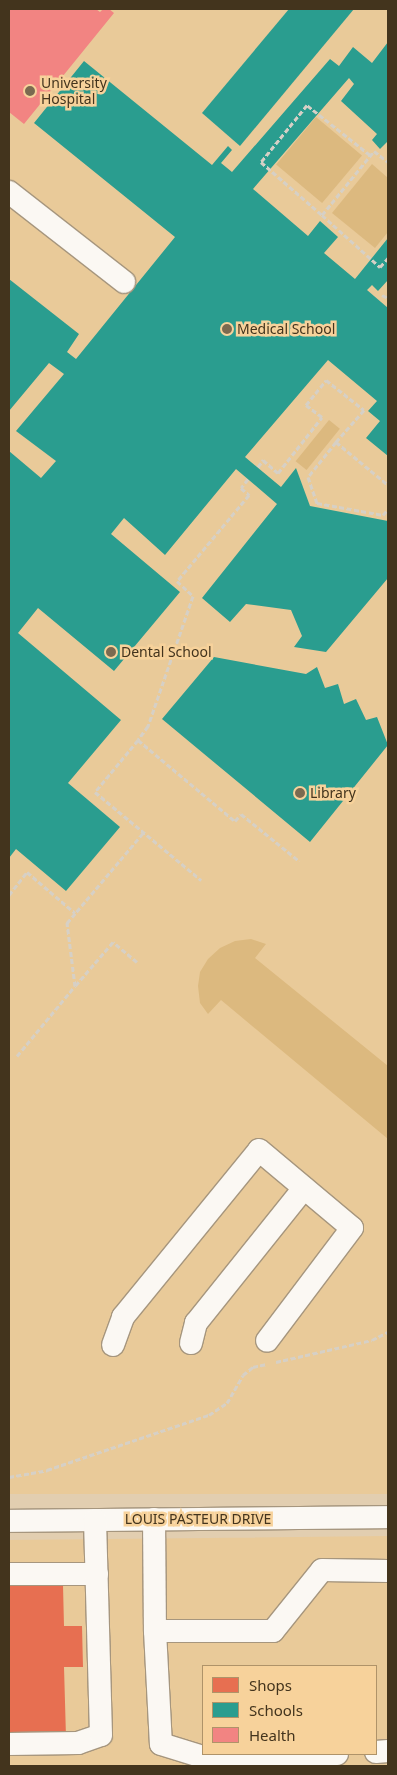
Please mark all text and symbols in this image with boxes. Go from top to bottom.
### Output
place label: University Hospital [41,75,107,108]
marker: University Hospital [23,84,37,98]
place label: Medical School [237,321,335,337]
marker: Medical School [221,323,233,335]
place label: Dental School [121,644,212,660]
marker: Dental School [105,646,117,658]
place label: Library [310,785,356,801]
marker: Library [294,787,306,799]
street label: LOUIS PASTEUR DRIVE [125,1511,271,1527]
legend [202,1665,377,1755]
text: Shops [249,1675,292,1695]
text: Schools [249,1700,303,1720]
text: Health [249,1725,296,1745]

